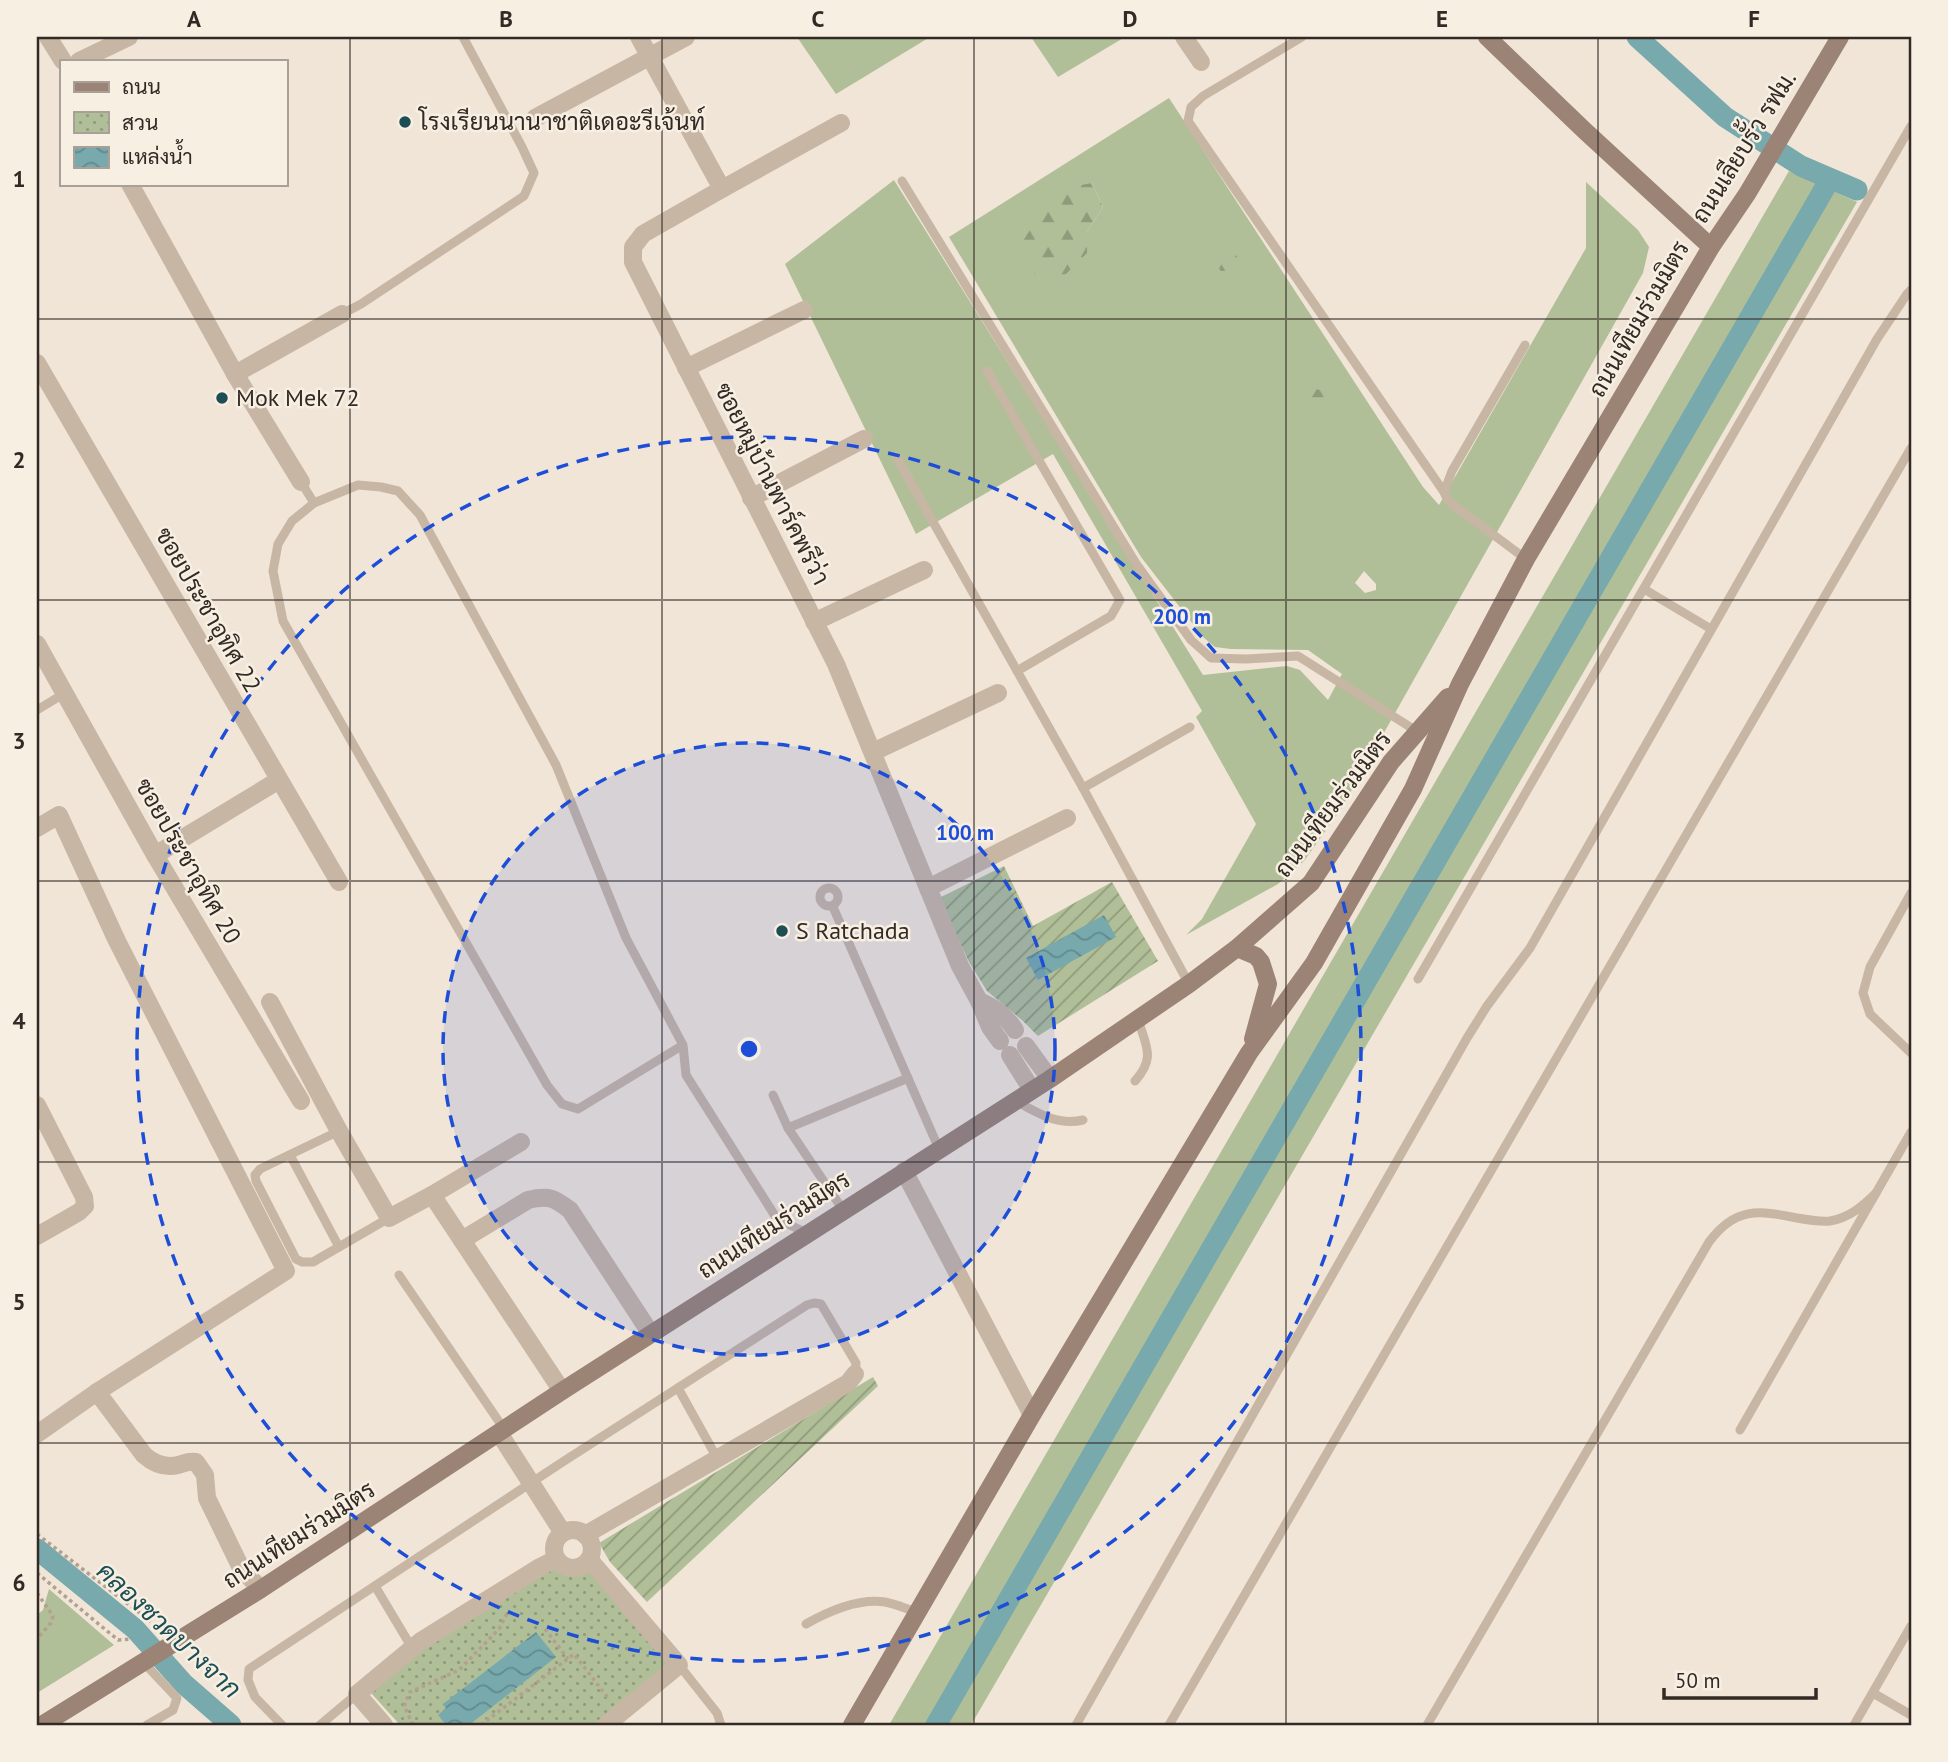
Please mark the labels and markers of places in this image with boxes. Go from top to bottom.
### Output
place label: โรงเรียนนานาชาติเดอะรีเจ้นท์ [417,106,705,137]
marker: โรงเรียนนานาชาติเดอะรีเจ้นท์ [397,114,413,130]
place label: Mok Mek 72 [236,382,360,413]
marker: Mok Mek 72 [214,390,230,406]
place label: S Ratchada [796,915,910,946]
marker: S Ratchada [774,923,790,939]
centre of rings [737,1037,761,1061]

